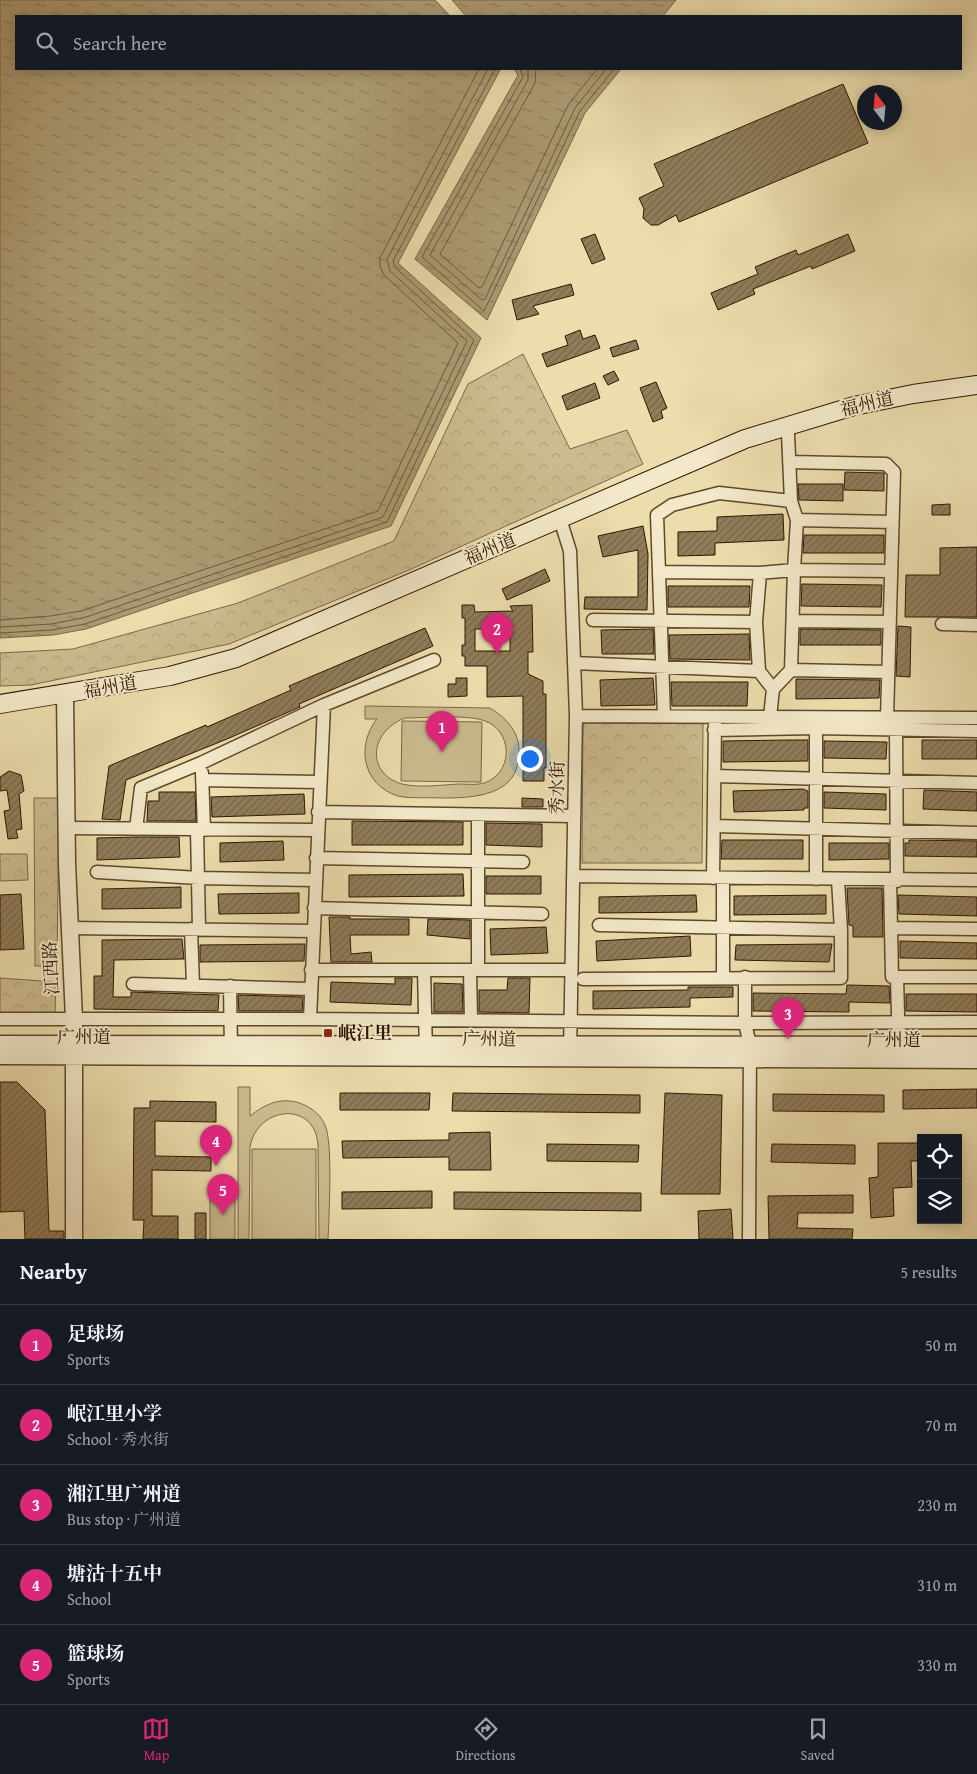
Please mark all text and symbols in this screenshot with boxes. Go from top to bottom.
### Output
search box [15,15,962,70]
icon: search [33,29,61,57]
text: Search here [73,29,167,57]
north arrow [857,85,902,130]
street label: 福州道 [838,384,896,423]
street label: 福州道 [460,526,520,572]
pin: 2 [481,613,513,654]
street label: 福州道 [81,669,139,704]
pin: 1 [426,711,458,752]
your location [517,746,543,772]
street label: 秀水街 [543,761,570,815]
street label: 江西路 [36,940,65,996]
pin: 3 [772,998,804,1039]
place label: 岷江里 [338,1019,392,1046]
street label: 广州道 [57,1023,111,1050]
street label: 广州道 [462,1025,516,1052]
street label: 广州道 [867,1026,921,1053]
marker: 岷江里 [322,1027,334,1039]
pin: 4 [200,1125,232,1166]
map controls [917,1134,962,1224]
button: locate [917,1134,962,1179]
pin: 5 [207,1174,239,1215]
button: layers [917,1179,962,1224]
text: Nearby [20,1256,87,1287]
text: 5 results [900,1260,957,1284]
text: 足球场 [67,1319,124,1347]
text: 1 [32,1333,40,1357]
text: 50 m [925,1333,957,1357]
text: Sports [67,1347,110,1371]
text: 岷江里小学 [67,1399,162,1427]
text: 2 [32,1413,40,1437]
text: 70 m [925,1413,957,1437]
text: School · 秀水街 [67,1427,169,1451]
text: 湘江里广州道 [67,1479,181,1507]
text: 3 [32,1493,40,1517]
text: 230 m [917,1493,957,1517]
text: Bus stop · 广州道 [67,1507,181,1531]
text: 塘沽十五中 [67,1559,162,1587]
text: 4 [32,1573,40,1597]
text: 310 m [917,1573,957,1597]
text: School [67,1587,111,1611]
text: 篮球场 [67,1639,124,1667]
text: 5 [32,1653,40,1677]
text: 330 m [917,1653,957,1677]
text: Sports [67,1667,110,1691]
tab: Map [142,1715,170,1765]
tab: Directions [455,1715,516,1765]
tab: Saved [801,1715,835,1765]

